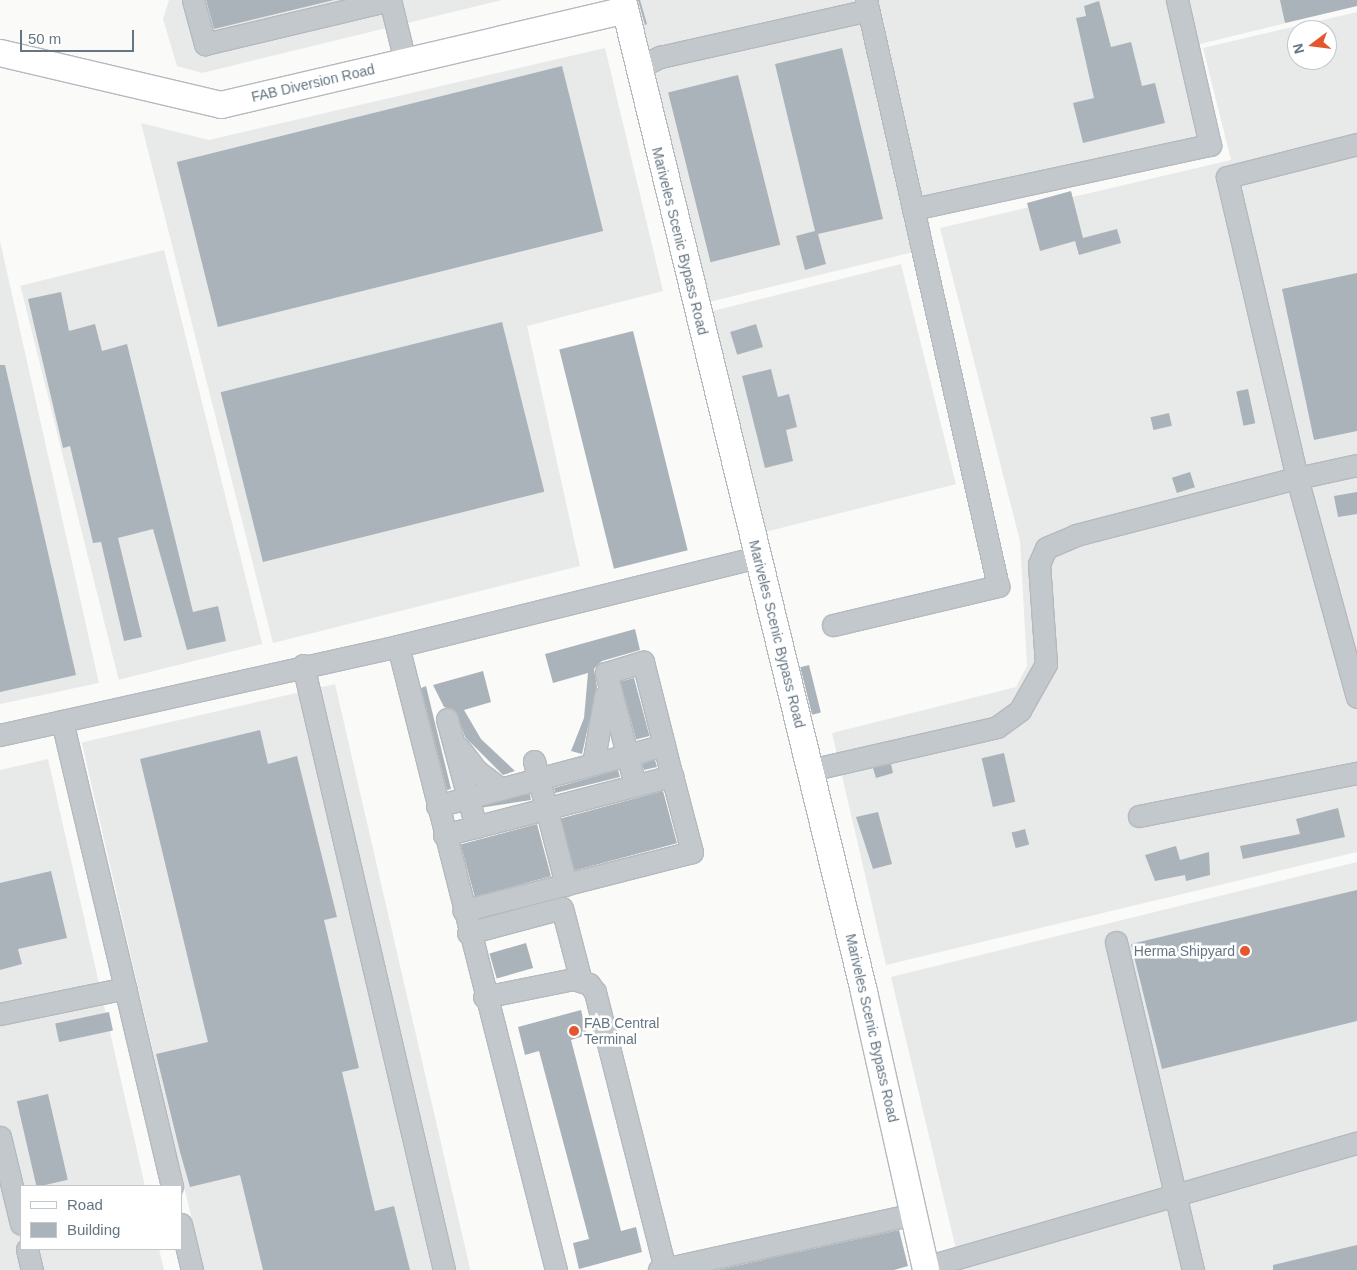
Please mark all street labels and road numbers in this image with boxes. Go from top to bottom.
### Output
street label: FAB Diversion Road [250,61,376,105]
street label: Mariveles Scenic Bypass Road [649,145,711,337]
street label: Mariveles Scenic Bypass Road [746,538,808,730]
street label: Mariveles Scenic Bypass Road [842,932,902,1124]

